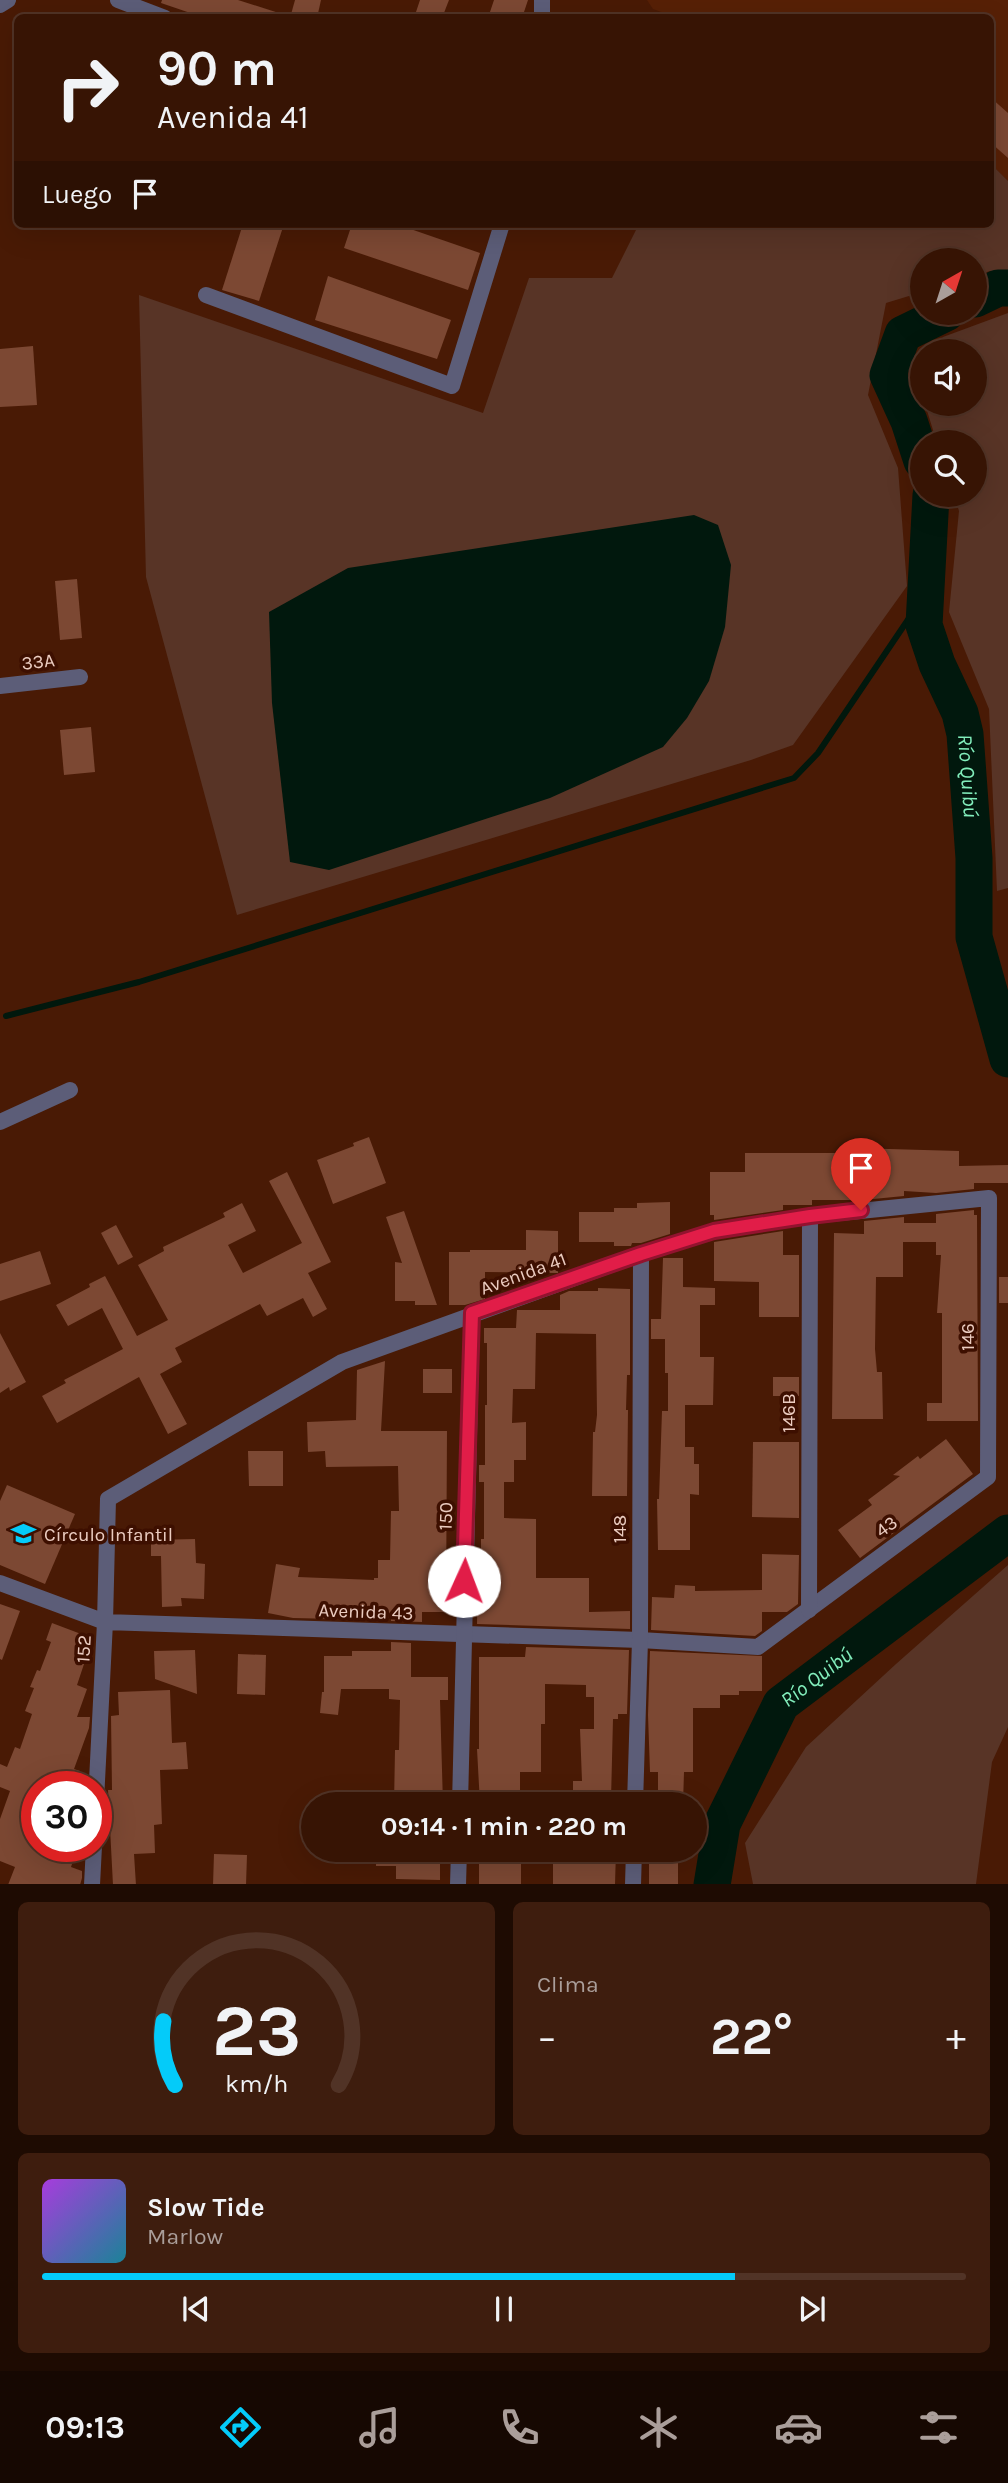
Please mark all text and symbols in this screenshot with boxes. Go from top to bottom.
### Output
text: 90 m [157,40,277,97]
icon: right [42,42,133,133]
text: Avenida 41 [157,99,309,136]
icon: arrive [126,175,164,213]
text: Luego [42,179,112,210]
north arrow [910,248,987,326]
map controls [910,248,987,507]
button: sound [910,339,987,416]
button: search [910,430,987,507]
street label: 33A [20,649,56,675]
water label: Río Quibú [953,733,983,819]
pin [831,1138,891,1210]
icon: arrive [842,1149,880,1187]
street label: Avenida 41 [477,1248,569,1300]
street label: 146 [957,1323,979,1351]
street label: 146B [778,1393,800,1433]
street label: 150 [435,1502,457,1531]
street label: 43 [871,1511,902,1542]
street label: 148 [609,1515,631,1543]
school or university icon: Círculo Infantil [10,1520,38,1548]
place label: Círculo Infantil [44,1524,173,1546]
position arrow [427,1544,501,1618]
street label: Avenida 43 [318,1599,414,1625]
street label: 152 [72,1634,96,1664]
water label: Río Quibú [776,1642,857,1712]
speed limit sign: 30 [21,1771,112,1862]
text: 09:14 · 1 min · 220 m [381,1811,627,1842]
text: Clima [537,1971,599,1998]
text: 23 [212,1988,301,2073]
text: 22° [710,2006,793,2067]
text: − [537,2015,557,2060]
text: + [946,2015,966,2060]
text: km/h [225,2068,288,2097]
text: Slow Tide [147,2192,265,2223]
text: Marlow [147,2223,223,2250]
icon: previous [177,2290,215,2328]
icon: pause [485,2290,523,2328]
icon: next [793,2290,831,2328]
icon: directions [216,2403,265,2452]
icon: music [355,2403,404,2452]
icon: phone [495,2403,544,2452]
icon: climate [634,2403,683,2452]
icon: car [774,2403,823,2452]
icon: filters [914,2403,963,2452]
text: 09:13 [45,2409,125,2446]

